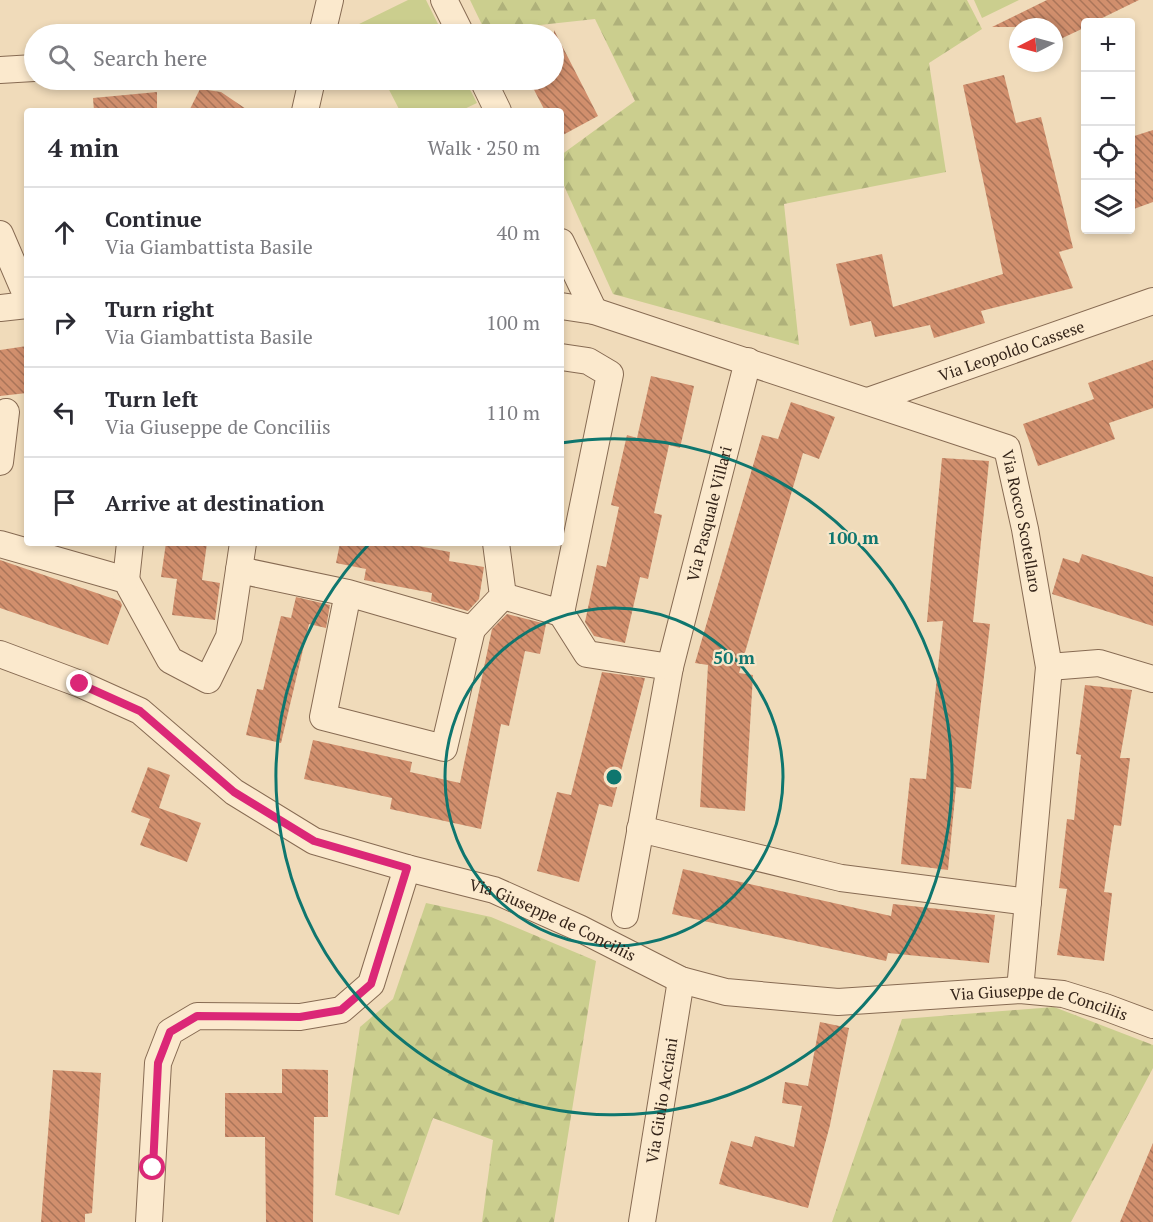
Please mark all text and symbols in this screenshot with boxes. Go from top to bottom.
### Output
north arrow [1009,18,1063,72]
map controls [1081,18,1135,234]
button: + [1081,18,1135,72]
search box [24,24,564,90]
icon: search [45,41,78,74]
text: Search here [93,43,207,72]
button: − [1081,72,1135,126]
button: locate [1081,126,1135,180]
text: 4 min [48,130,119,164]
text: Walk · 250 m [428,134,540,161]
button: layers [1081,180,1135,234]
text: Continue [105,204,202,233]
icon: ahead [48,216,81,249]
text: 40 m [497,219,540,246]
text: Via Giambattista Basile [105,233,313,260]
text: Turn right [105,294,214,323]
icon: right [48,306,81,339]
text: 100 m [486,309,540,336]
street label: Via Leopoldo Cassese [935,315,1087,386]
text: Via Giambattista Basile [105,323,313,350]
text: Turn left [105,384,198,413]
icon: left [48,396,81,429]
text: 110 m [486,399,540,426]
text: Via Giuseppe de Conciliis [105,413,331,440]
street label: Via Pasquale Villari [681,444,737,584]
street label: Via Rocco Scotellaro [997,448,1047,594]
icon: arrive [48,486,81,519]
text: Arrive at destination [105,488,324,517]
text: 100 m [827,525,879,549]
text: 50 m [713,645,755,669]
route end [66,670,92,696]
centre of rings [604,767,624,787]
street label: Via Giuseppe de Conciliis [467,873,640,966]
street label: Via Giuseppe de Conciliis [949,979,1131,1026]
street label: Via Giulio Acciani [641,1036,683,1165]
route start [139,1154,165,1180]

